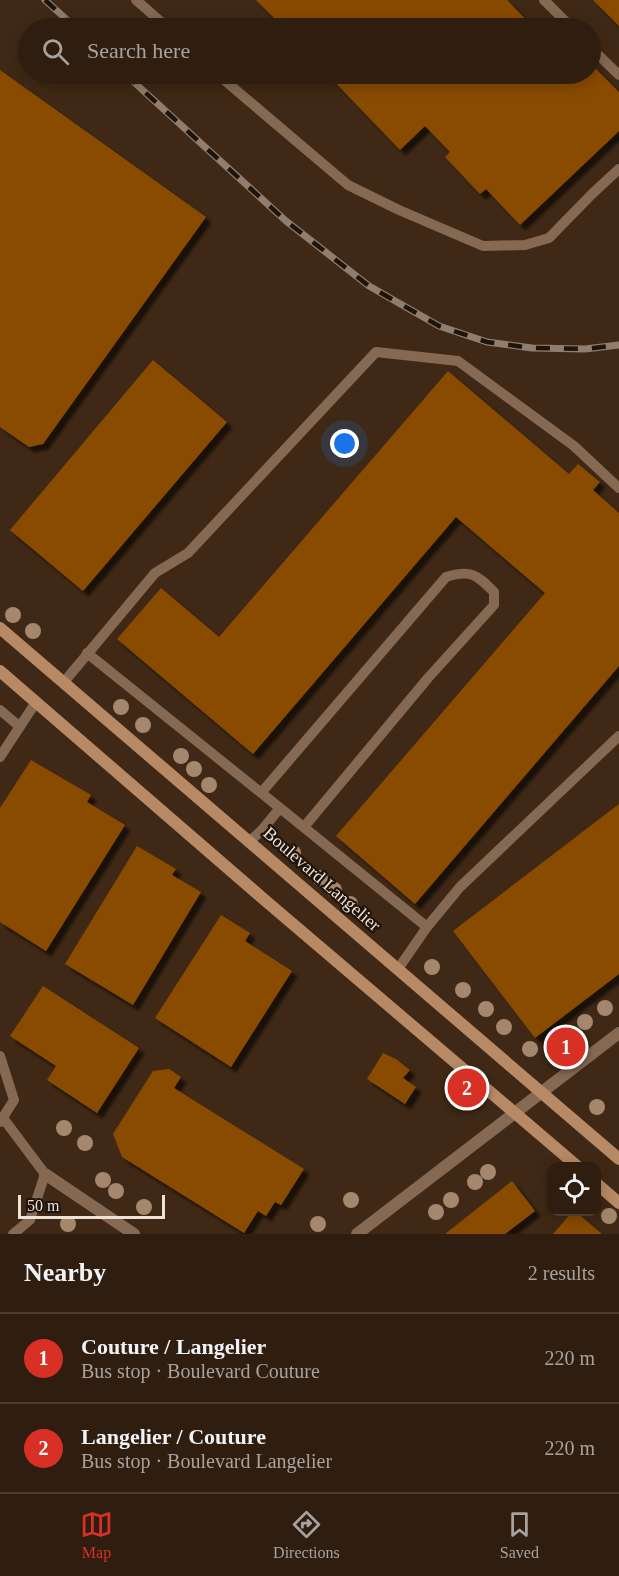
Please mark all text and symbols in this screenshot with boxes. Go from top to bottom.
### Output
search box [18,18,601,84]
icon: search [39,35,72,68]
text: Search here [87,38,190,63]
your location [330,429,359,458]
street label: Boulevard Langelier [259,823,385,935]
pin: 1 [546,1024,586,1070]
pin: 2 [448,1066,486,1110]
map controls [547,1162,601,1216]
button: locate [547,1162,601,1216]
scale bar [18,1192,165,1220]
text: 50 m [27,1197,59,1214]
text: Nearby [24,1258,106,1287]
text: 2 results [528,1262,595,1284]
text: Couture / Langelier [81,1334,266,1359]
text: 1 [39,1347,49,1369]
text: 220 m [544,1347,595,1369]
text: Bus stop · Boulevard Couture [81,1360,320,1382]
text: Langelier / Couture [81,1424,266,1449]
text: 2 [39,1437,49,1459]
text: 220 m [544,1437,595,1459]
text: Bus stop · Boulevard Langelier [81,1450,332,1472]
tab: Map [80,1508,113,1562]
tab: Directions [273,1508,340,1562]
tab: Saved [500,1508,539,1562]

